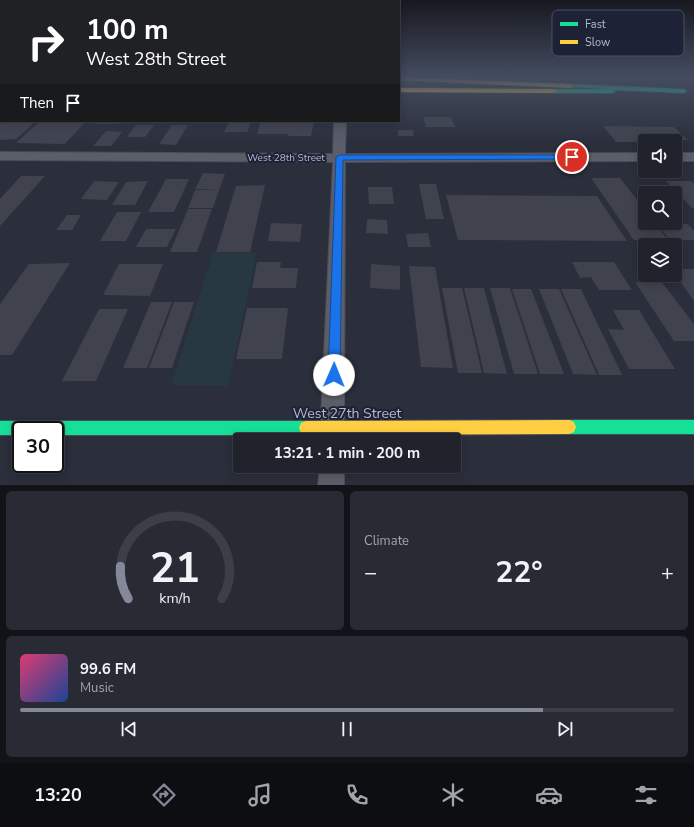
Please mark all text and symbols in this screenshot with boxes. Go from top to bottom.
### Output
legend [552,10,684,56]
text: 100 m [86,11,169,49]
icon: right [20,16,72,68]
text: Fast [585,17,606,32]
text: Slow [585,35,610,50]
text: West 28th Street [86,47,226,71]
icon: arrive [62,92,84,114]
text: Then [20,93,54,113]
map controls [638,134,682,282]
button: sound [638,134,682,178]
pin [555,140,589,174]
icon: arrive [561,146,583,168]
street label: West 28th Street [247,151,325,165]
button: search [638,186,682,230]
button: layers [638,238,682,282]
position arrow [313,354,355,396]
street label: West 27th Street [293,404,401,423]
speed limit sign: 30 [12,421,64,473]
text: 13:21 · 1 min · 200 m [274,443,420,463]
text: Climate [364,532,409,550]
text: 21 [150,539,200,596]
text: 22° [495,552,543,593]
text: − [364,558,377,588]
text: + [661,558,674,588]
text: km/h [159,588,191,607]
text: 99.6 FM [80,659,136,679]
text: Music [80,679,114,697]
icon: previous [118,718,140,740]
icon: pause [336,718,358,740]
icon: next [554,718,576,740]
icon: directions [150,781,178,809]
icon: music [246,781,274,809]
icon: phone [343,781,371,809]
icon: climate [439,781,467,809]
icon: car [535,781,563,809]
icon: filters [632,781,660,809]
text: 13:20 [34,783,82,807]

